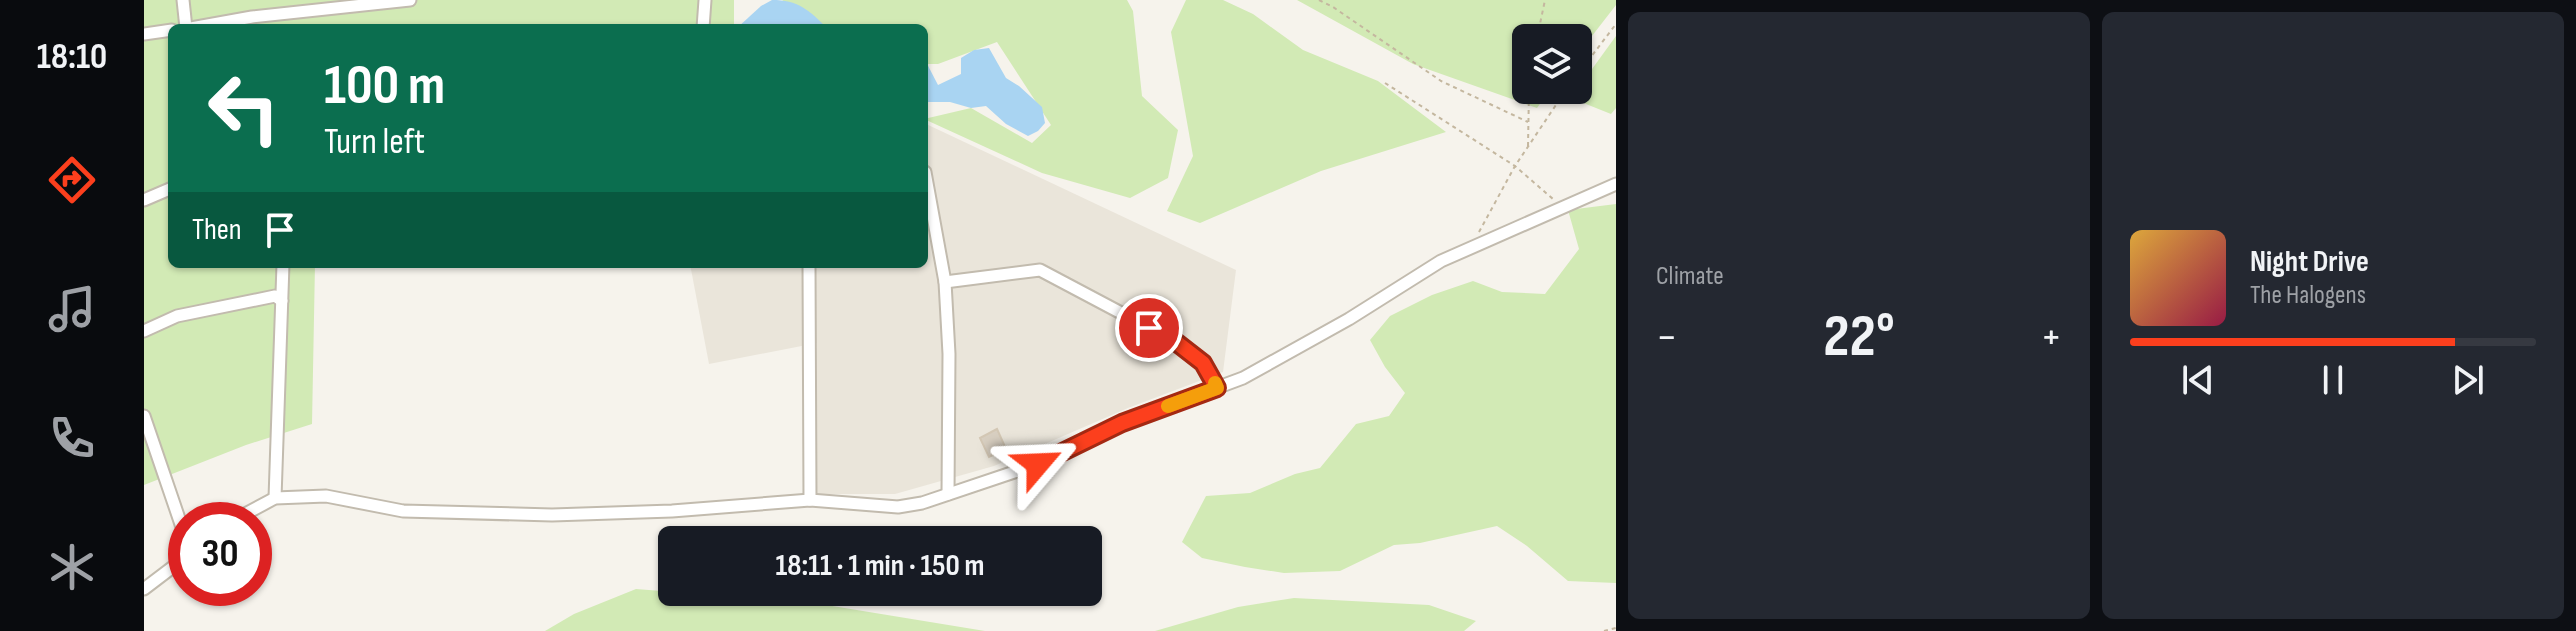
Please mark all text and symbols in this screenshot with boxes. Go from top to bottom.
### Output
map controls [1512,24,1592,104]
button: layers [1512,24,1592,104]
text: 18:10 [37,36,107,79]
text: 100 m [324,53,445,120]
icon: left [192,56,296,160]
text: Turn left [324,121,425,164]
icon: directions [44,152,100,208]
icon: arrive [258,208,302,252]
text: Then [192,212,242,248]
text: Night Drive [2250,244,2369,280]
text: Climate [1656,261,1724,292]
text: The Halogens [2250,280,2366,311]
icon: music [44,281,100,337]
pin [1115,294,1183,362]
text: 22° [1823,301,1895,373]
icon: arrive [1127,306,1171,350]
text: − [1656,311,1678,364]
text: + [2040,311,2062,364]
icon: previous [2176,358,2220,402]
icon: pause [2311,358,2355,402]
icon: next [2446,358,2490,402]
icon: phone [44,410,100,466]
position arrow [996,422,1080,506]
speed limit sign: 30 [168,502,272,606]
icon: climate [44,539,100,595]
text: 18:11 · 1 min · 150 m [776,548,984,584]

